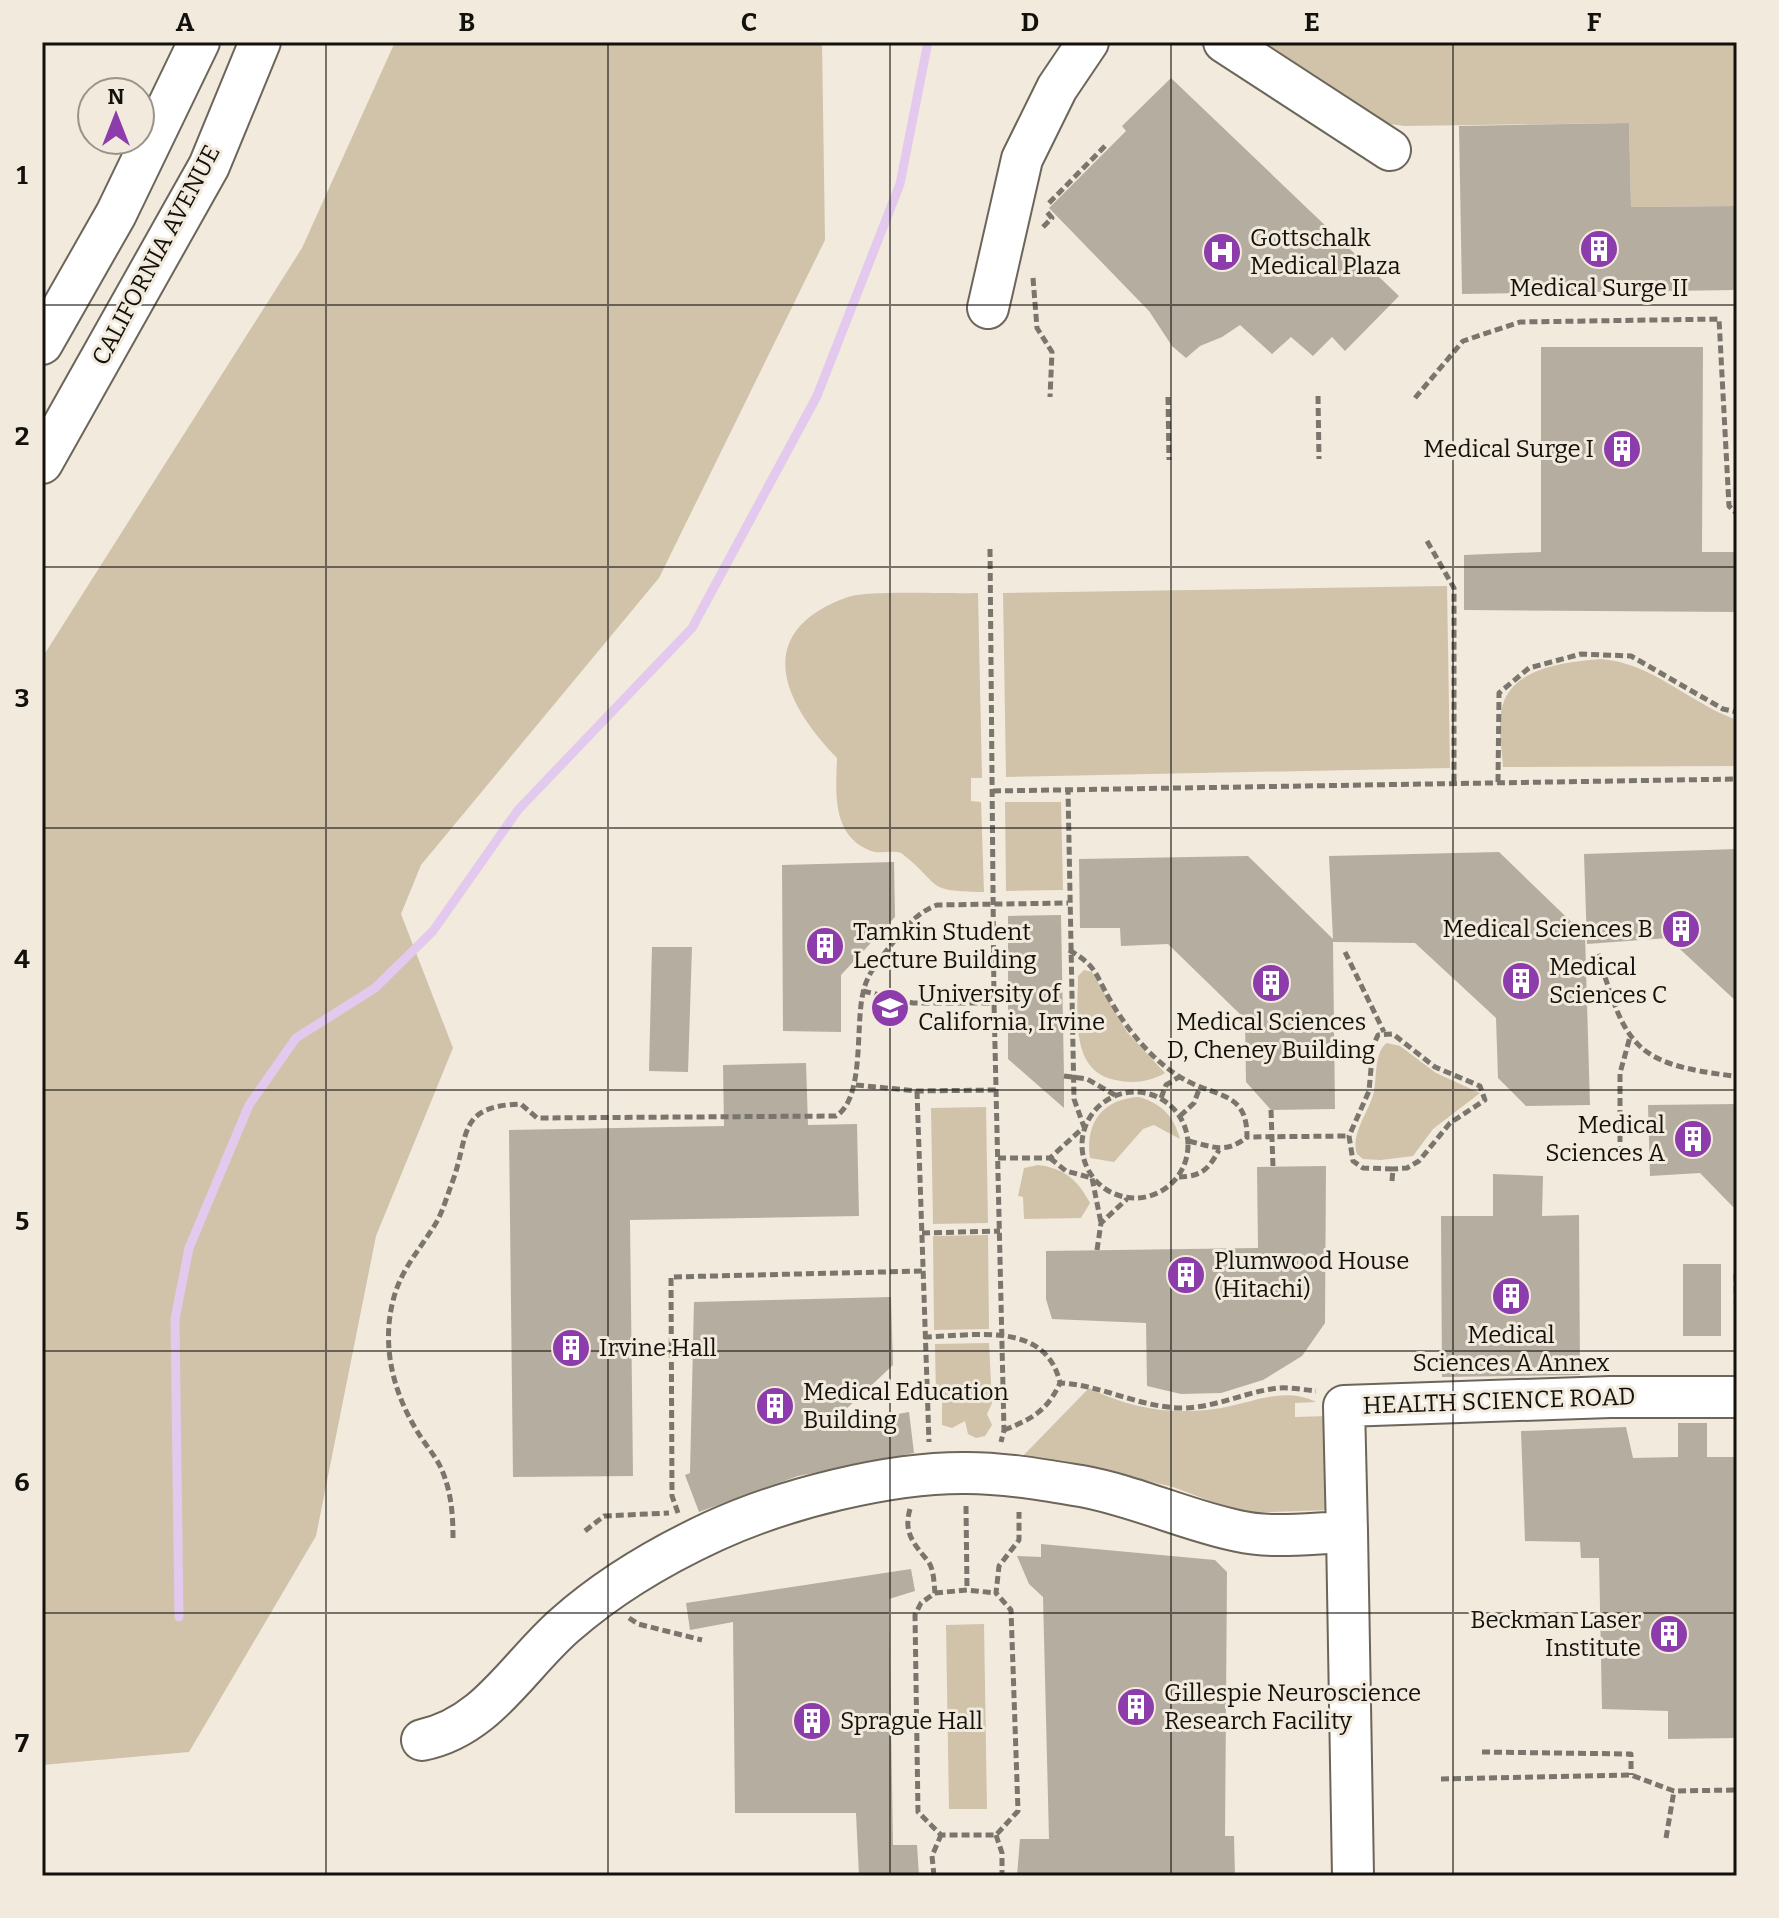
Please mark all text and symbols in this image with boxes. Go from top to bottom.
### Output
text: A [176,7,195,38]
text: B [459,7,475,38]
text: C [741,7,757,38]
text: D [1021,7,1039,38]
text: E [1304,7,1320,38]
text: F [1587,7,1602,38]
north arrow [76,76,156,156]
text: N [108,83,125,110]
street label: CALIFORNIA AVENUE [86,140,226,370]
text: 1 [16,160,28,191]
place label: Gottschalk Medical Plaza [1250,224,1401,280]
building icon: Medical Surge II [1578,228,1620,270]
hospital icon: Gottschalk Medical Plaza [1201,231,1243,273]
place label: Medical Surge II [1509,274,1689,302]
text: 2 [15,421,29,452]
building icon: Medical Surge I [1601,428,1643,470]
place label: Medical Surge I [1423,435,1594,463]
text: 3 [15,683,29,714]
building icon: Medical Sciences B [1660,908,1702,950]
place label: Medical Sciences B [1442,915,1653,943]
place label: Tamkin Student Lecture Building [853,918,1037,974]
building icon: Tamkin Student Lecture Building [804,925,846,967]
text: 4 [14,944,30,975]
place label: Medical Sciences C [1549,953,1667,1009]
building icon: Medical Sciences C [1500,960,1542,1002]
building icon: Medical Sciences D, Cheney Building [1250,962,1292,1004]
place label: University of California, Irvine [918,980,1105,1036]
school or university icon: University of California, Irvine [869,987,911,1029]
place label: Medical Sciences D, Cheney Building [1167,1008,1375,1064]
place label: Medical Sciences A [1545,1111,1665,1167]
building icon: Medical Sciences A [1672,1118,1714,1160]
text: 5 [15,1206,29,1237]
place label: Plumwood House (Hitachi) [1214,1247,1409,1303]
building icon: Plumwood House (Hitachi) [1165,1254,1207,1296]
building icon: Medical Sciences A Annex [1490,1275,1532,1317]
place label: Medical Sciences A Annex [1412,1321,1610,1377]
building icon: Irvine Hall [550,1327,592,1369]
place label: Irvine Hall [599,1334,717,1362]
place label: Medical Education Building [803,1378,1009,1434]
street label: HEALTH SCIENCE ROAD [1362,1382,1636,1420]
building icon: Medical Education Building [754,1385,796,1427]
text: 6 [14,1467,30,1498]
place label: Beckman Laser Institute [1470,1606,1641,1662]
building icon: Beckman Laser Institute [1648,1613,1690,1655]
place label: Gillespie Neuroscience Research Facility [1164,1679,1421,1735]
building icon: Gillespie Neuroscience Research Facility [1115,1686,1157,1728]
building icon: Sprague Hall [791,1700,833,1742]
place label: Sprague Hall [840,1707,983,1735]
text: 7 [15,1728,29,1759]

